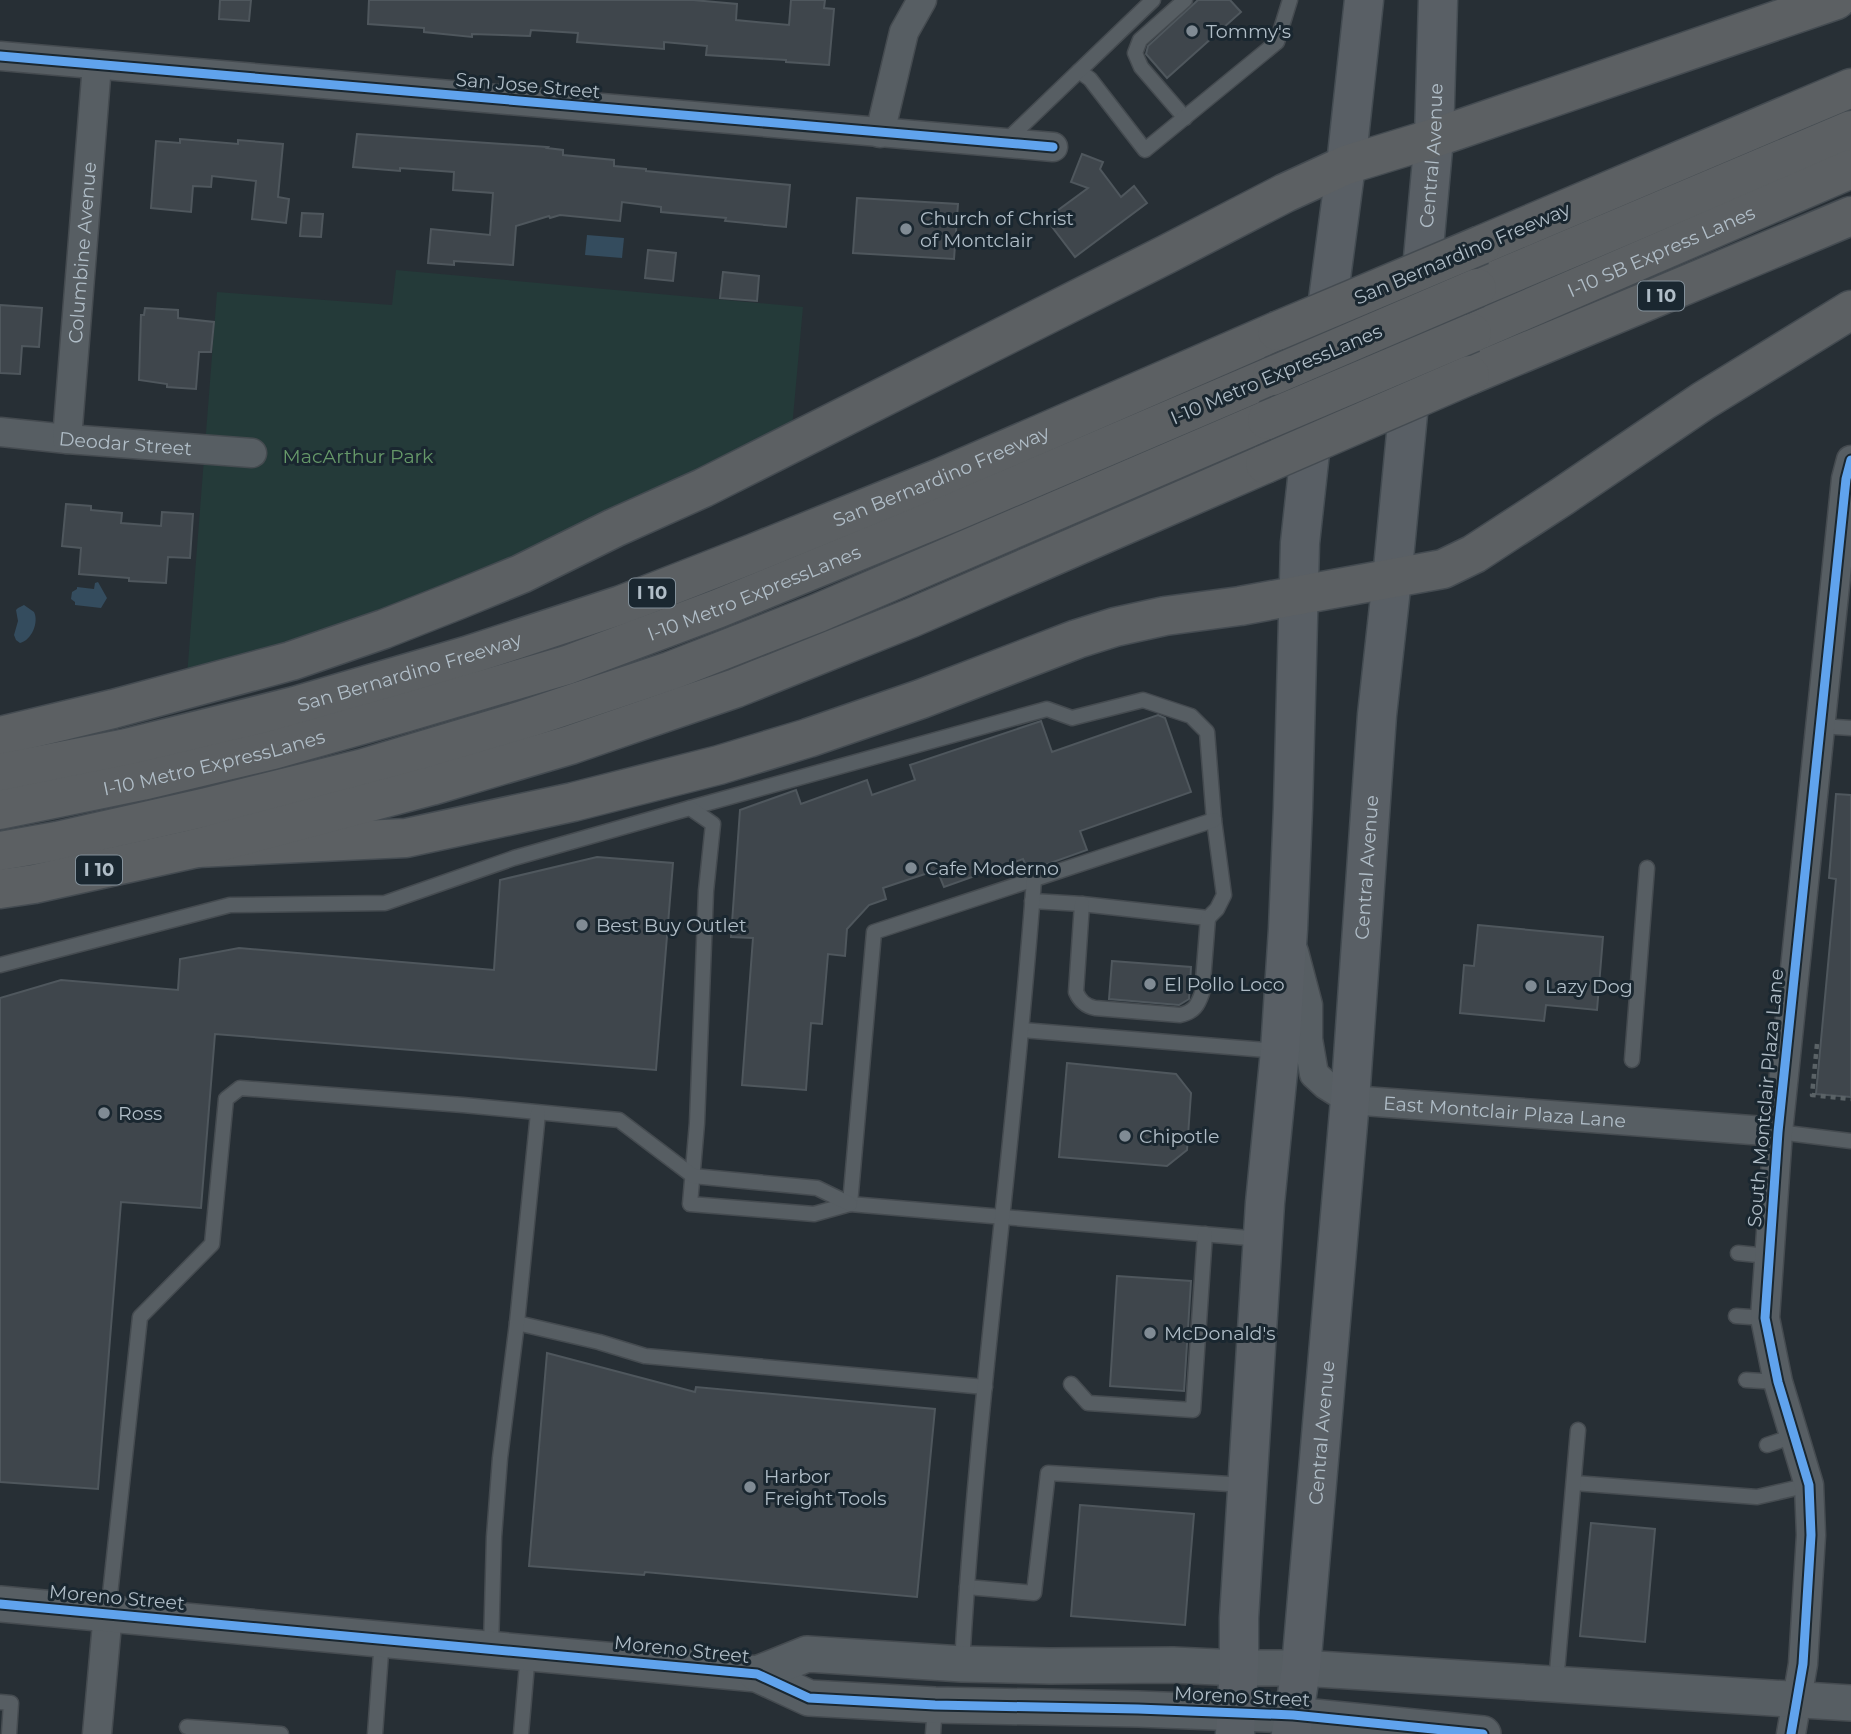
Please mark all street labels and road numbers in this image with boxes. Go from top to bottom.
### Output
street label: San Jose Street [455,68,602,103]
street label: Central Avenue [1415,83,1448,229]
street label: Columbine Avenue [64,161,101,344]
street label: San Bernardino Freeway [1351,197,1574,309]
street label: I-10 SB Express Lanes [1564,201,1759,302]
road number: I 10 [1638,282,1684,310]
street label: I-10 Metro ExpressLanes [1167,319,1385,430]
street label: San Bernardino Freeway [829,420,1054,532]
street label: Deodar Street [58,427,193,460]
street label: I-10 Metro ExpressLanes [644,540,864,646]
road number: I 10 [629,578,675,608]
street label: San Bernardino Freeway [295,627,525,717]
street label: I-10 Metro ExpressLanes [101,725,328,801]
street label: Central Avenue [1350,794,1383,941]
road number: I 10 [76,856,122,884]
street label: South Montclair Plaza Lane [1743,968,1788,1228]
street label: East Montclair Plaza Lane [1382,1092,1627,1133]
street label: Central Avenue [1304,1359,1339,1506]
street label: Moreno Street [48,1580,186,1615]
street label: Moreno Street [613,1631,751,1668]
street label: Moreno Street [1173,1681,1311,1712]

